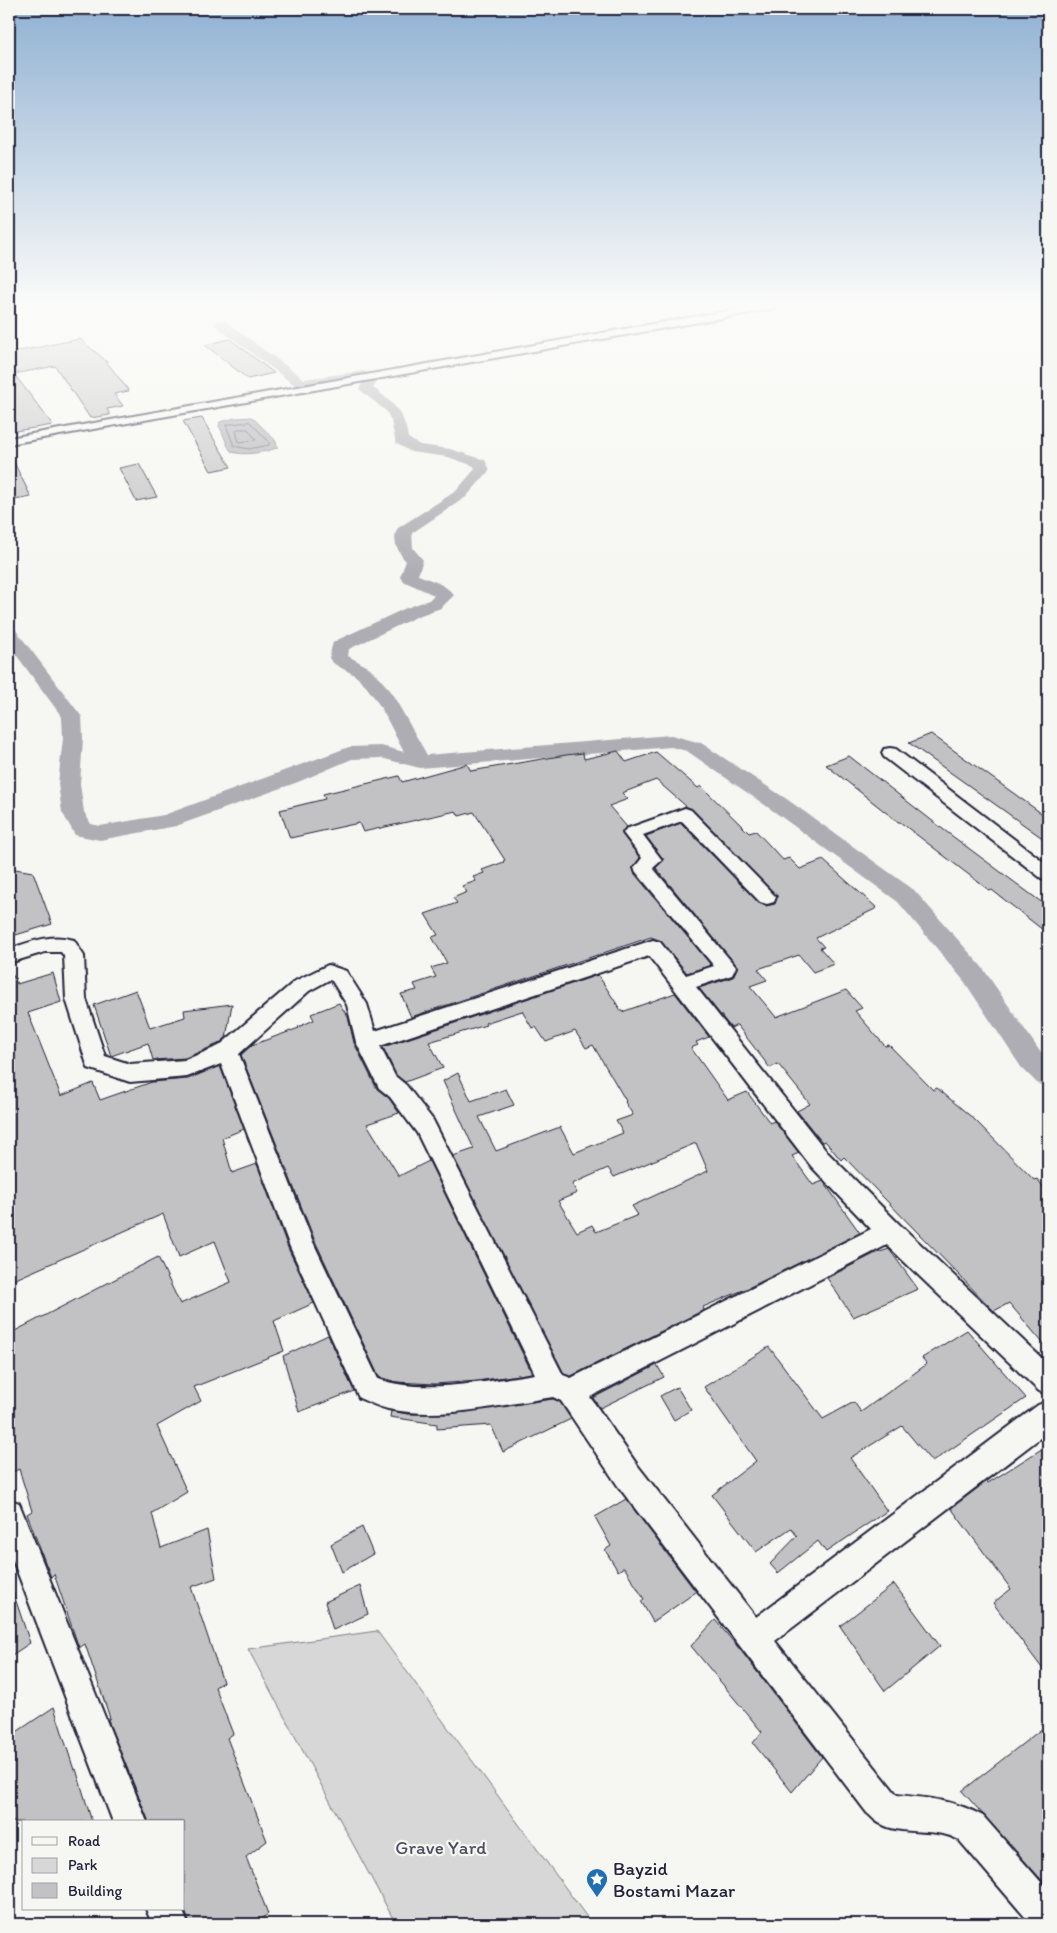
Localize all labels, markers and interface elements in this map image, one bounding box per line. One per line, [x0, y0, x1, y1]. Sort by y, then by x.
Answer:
legend [22, 1820, 185, 1910]
text: Road [68, 1832, 101, 1850]
park label: Grave Yard [395, 1836, 487, 1859]
text: Park [68, 1856, 98, 1874]
place label: Bayzid Bostami Mazar [613, 1857, 736, 1902]
place icon: Bayzid Bostami Mazar [585, 1867, 609, 1898]
text: Building [68, 1882, 122, 1900]

